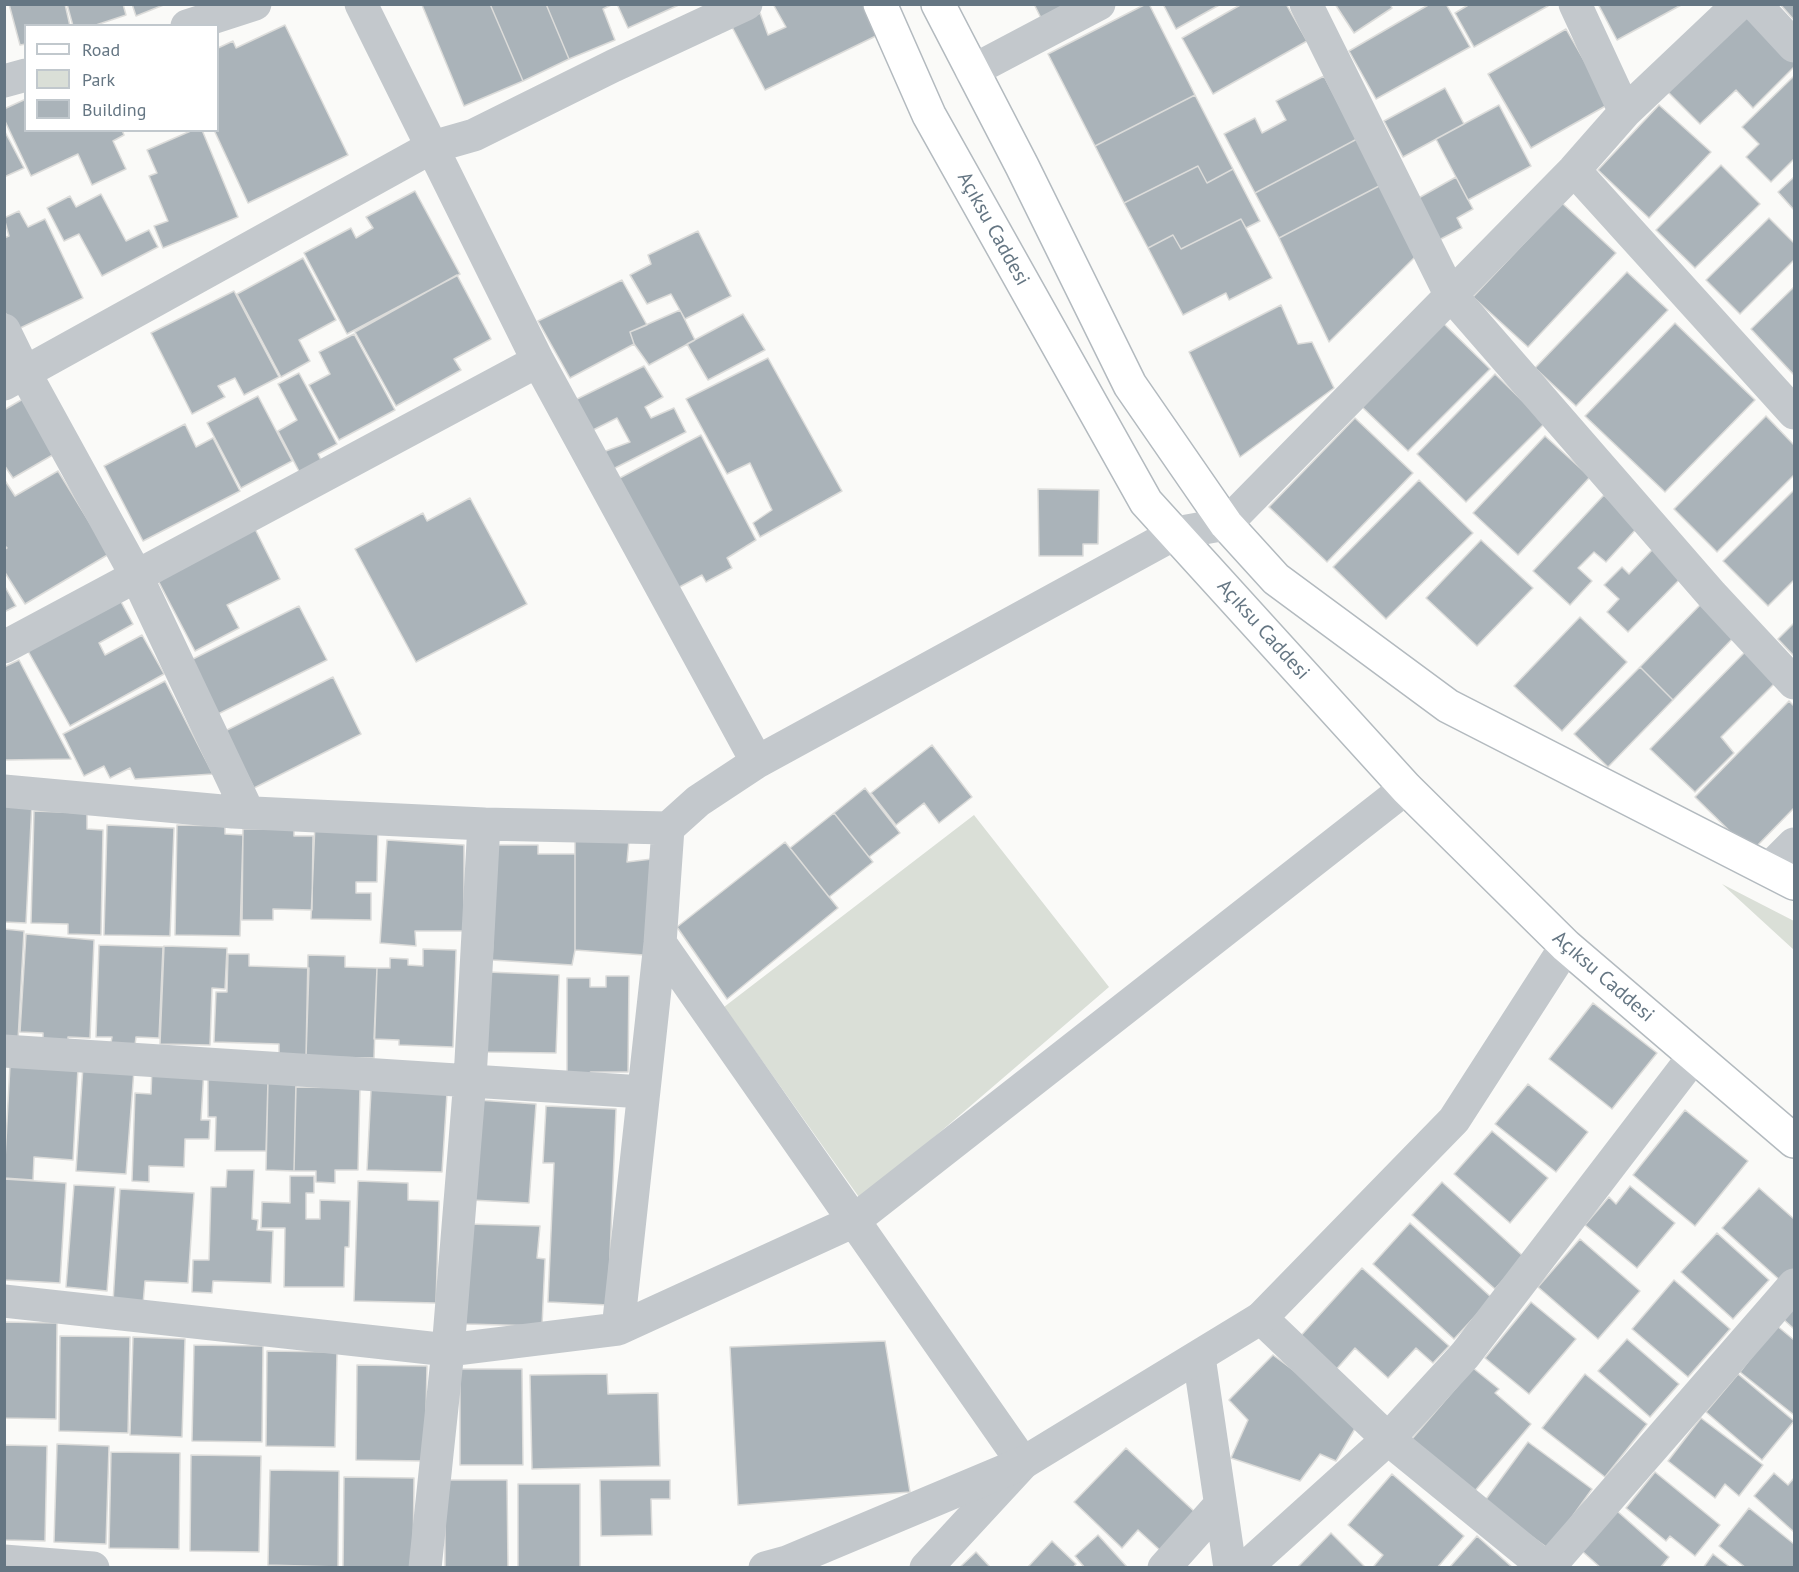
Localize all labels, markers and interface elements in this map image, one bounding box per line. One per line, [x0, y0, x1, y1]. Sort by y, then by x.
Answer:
legend [24, 24, 219, 132]
text: Road [82, 38, 120, 61]
text: Park [82, 68, 115, 91]
text: Building [82, 98, 146, 121]
street label: Açıksu Caddesi [952, 168, 1034, 290]
street label: Açıksu Caddesi [1212, 575, 1314, 685]
street label: Açıksu Caddesi [1547, 926, 1659, 1028]

